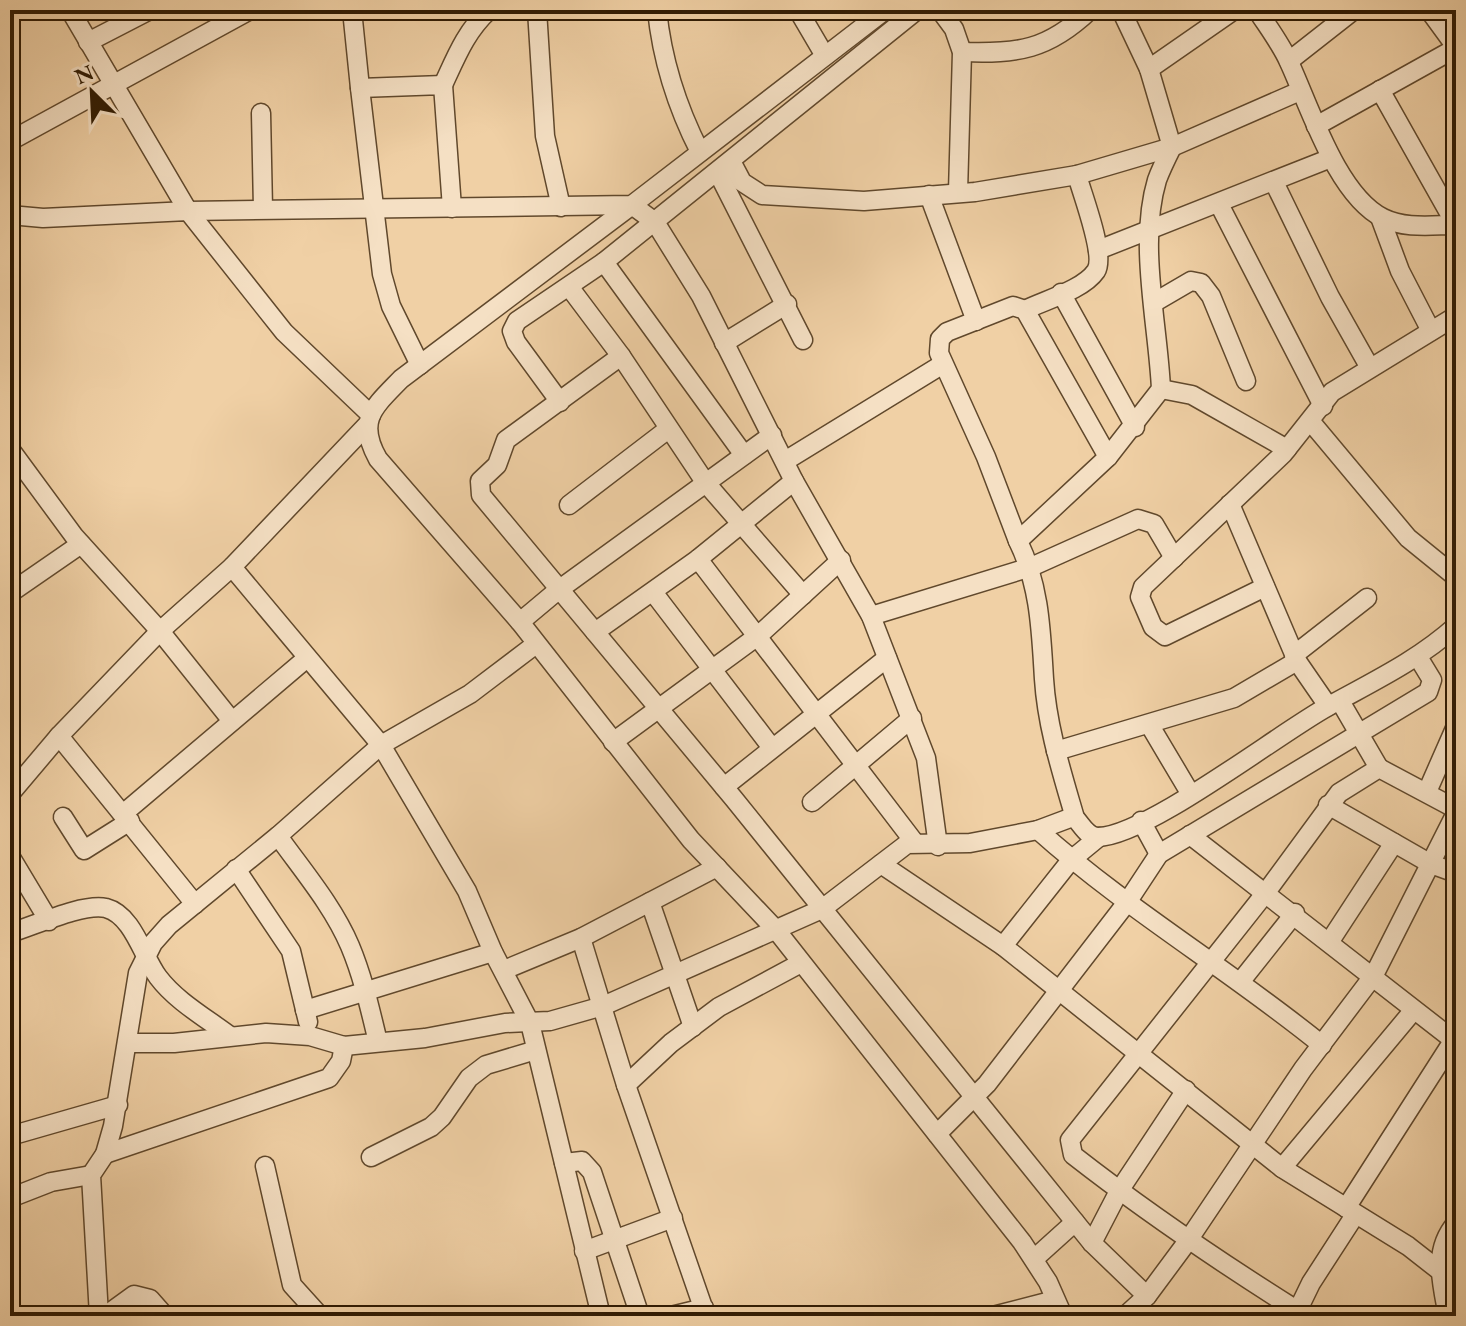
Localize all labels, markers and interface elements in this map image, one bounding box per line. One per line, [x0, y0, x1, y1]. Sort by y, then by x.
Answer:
north arrow [52, 52, 132, 132]
text: N [70, 57, 98, 91]

